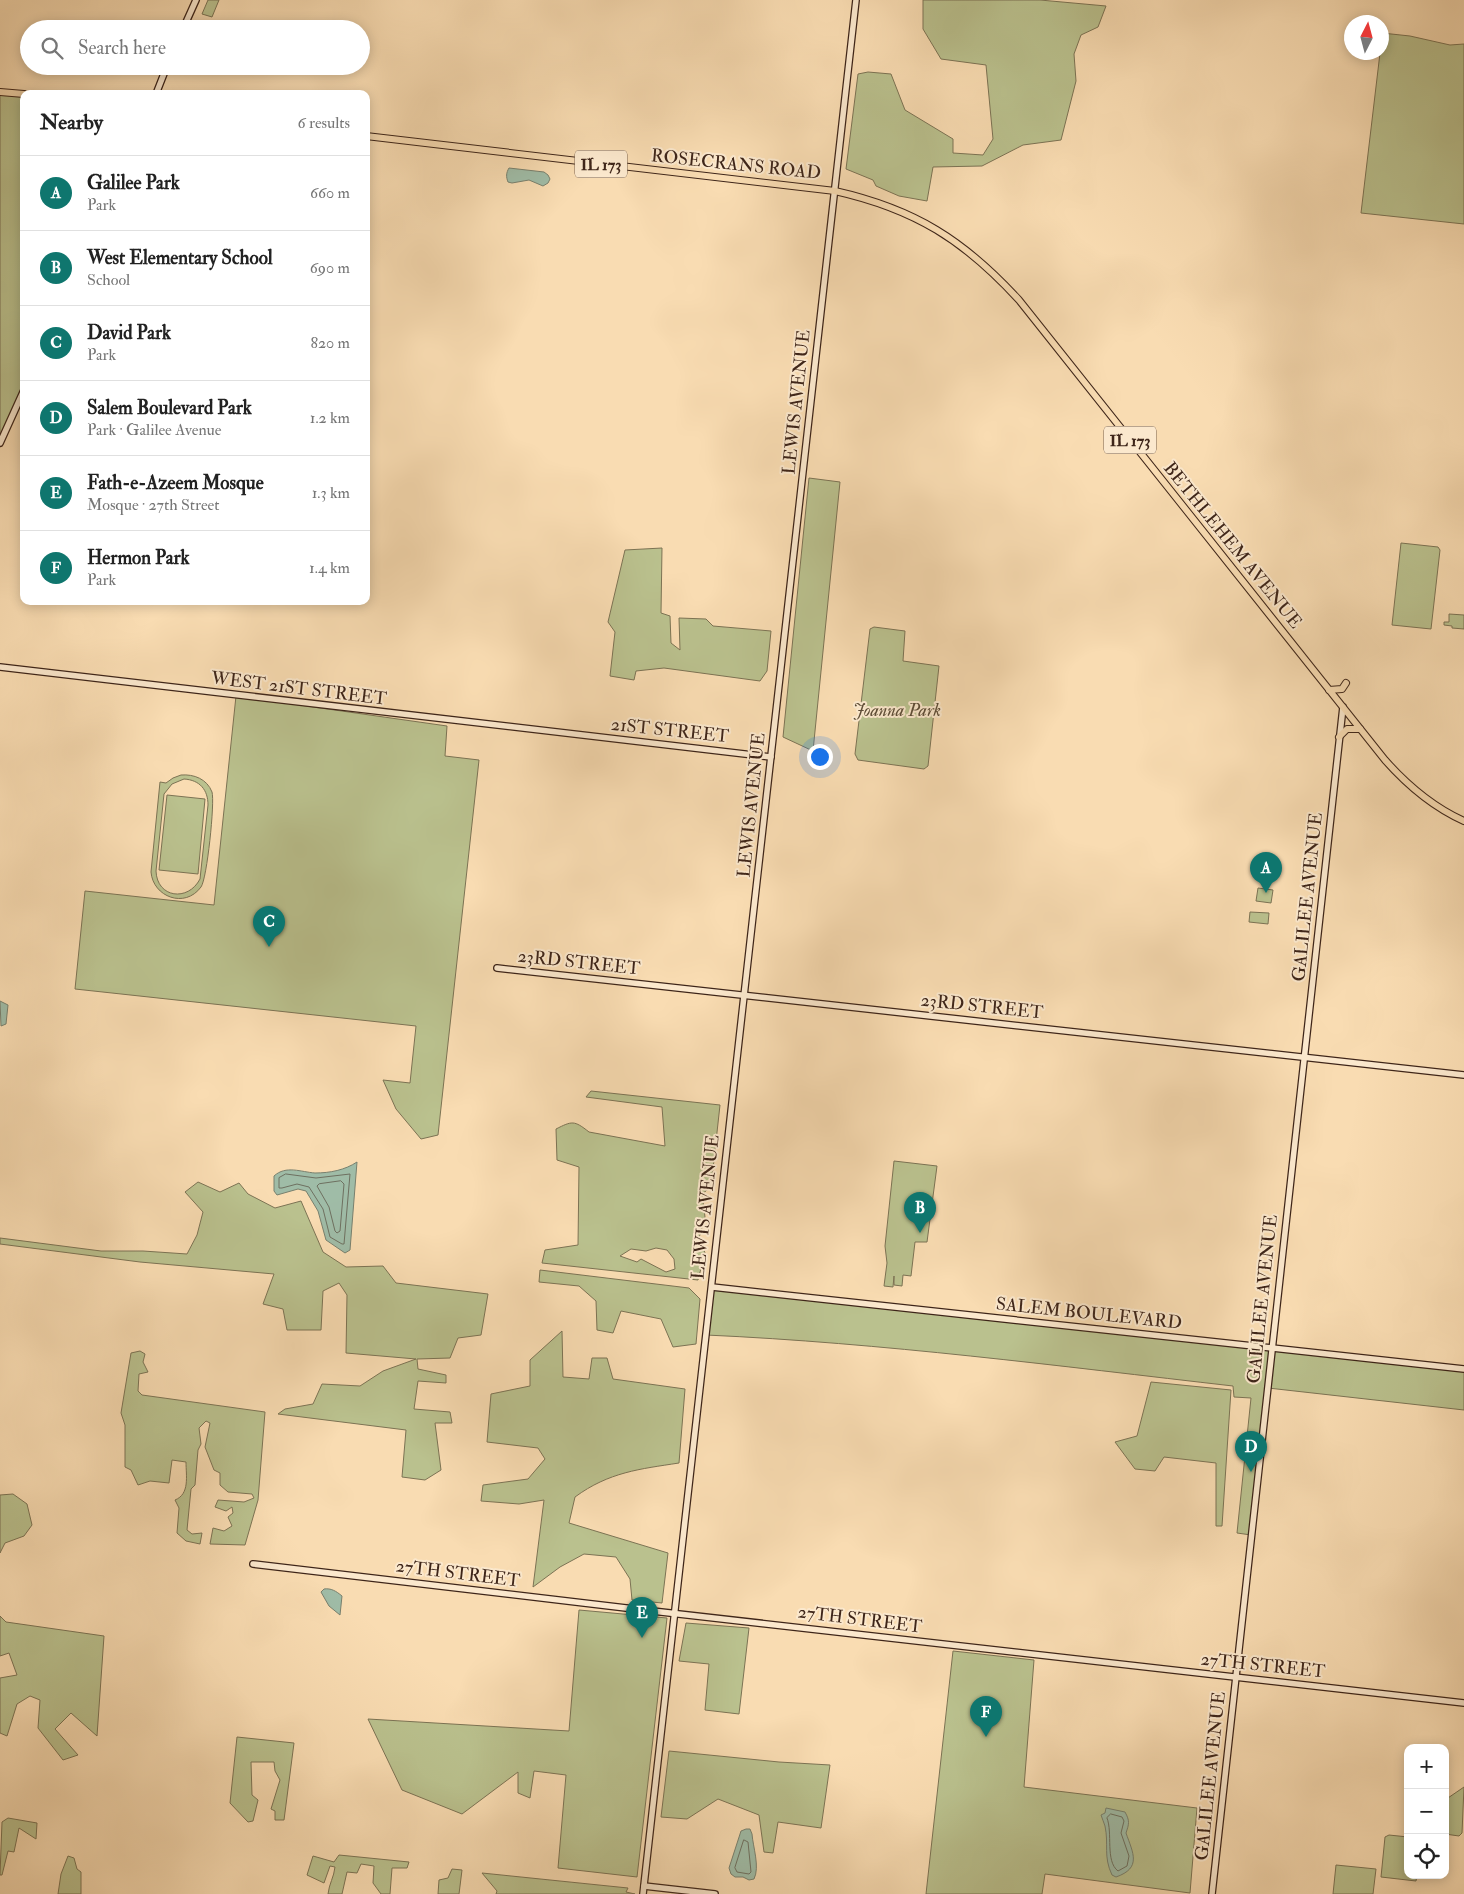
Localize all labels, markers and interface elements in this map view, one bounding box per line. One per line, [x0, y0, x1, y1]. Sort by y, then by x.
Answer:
north arrow [1344, 15, 1389, 60]
search box [20, 20, 370, 75]
icon: search [38, 34, 66, 62]
text: Search here [78, 36, 166, 60]
text: Nearby [40, 109, 103, 136]
text: 6 results [298, 113, 350, 133]
street label: ROSECRANS ROAD [650, 144, 822, 185]
road number: IL 173 [575, 150, 627, 178]
text: Galilee Park [87, 171, 180, 195]
text: A [51, 183, 61, 203]
text: 660 m [310, 183, 350, 203]
text: Park [87, 195, 116, 215]
text: West Elementary School [87, 246, 273, 270]
text: B [51, 258, 61, 278]
text: 690 m [310, 258, 350, 278]
text: School [87, 270, 130, 290]
text: David Park [87, 321, 171, 345]
street label: LEWIS AVENUE [777, 328, 816, 476]
text: C [50, 333, 62, 353]
text: 820 m [310, 333, 350, 353]
text: Park [87, 345, 116, 365]
text: Salem Boulevard Park [87, 396, 252, 420]
text: D [49, 408, 63, 428]
text: 1.2 km [310, 408, 350, 428]
text: Park · Galilee Avenue [87, 420, 221, 440]
road number: IL 173 [1104, 426, 1156, 454]
street label: BETHLEHEM AVENUE [1158, 457, 1307, 633]
text: Fath-e-Azeem Mosque [87, 471, 264, 495]
text: E [50, 483, 62, 503]
text: 1.3 km [312, 483, 350, 503]
text: Mosque · 27th Street [87, 495, 219, 515]
text: Hermon Park [87, 546, 190, 570]
text: F [51, 558, 61, 578]
text: 1.4 km [309, 558, 350, 578]
text: Park [87, 570, 116, 590]
street label: WEST 21ST STREET [209, 666, 389, 711]
park label: Joanna Park [853, 699, 941, 722]
street label: 21ST STREET [610, 713, 731, 748]
street label: LEWIS AVENUE [732, 731, 771, 879]
your location [807, 744, 833, 770]
street label: GALILEE AVENUE [1287, 811, 1328, 983]
pin: A [1250, 852, 1282, 893]
pin: C [253, 906, 285, 947]
street label: 23RD STREET [517, 945, 642, 980]
street label: 23RD STREET [920, 989, 1045, 1024]
street label: LEWIS AVENUE [686, 1133, 725, 1281]
pin: B [904, 1192, 936, 1233]
street label: GALILEE AVENUE [1242, 1213, 1283, 1385]
street label: SALEM BOULEVARD [995, 1292, 1183, 1335]
pin: D [1235, 1431, 1267, 1472]
street label: 27TH STREET [395, 1554, 522, 1593]
pin: E [626, 1597, 658, 1638]
street label: 27TH STREET [797, 1600, 924, 1639]
street label: 27TH STREET [1200, 1648, 1327, 1684]
street label: GALILEE AVENUE [1190, 1690, 1231, 1862]
pin: F [970, 1696, 1002, 1737]
map controls [1404, 1744, 1449, 1879]
button: + [1404, 1744, 1449, 1789]
button: − [1404, 1789, 1449, 1834]
button: locate [1404, 1834, 1449, 1879]

